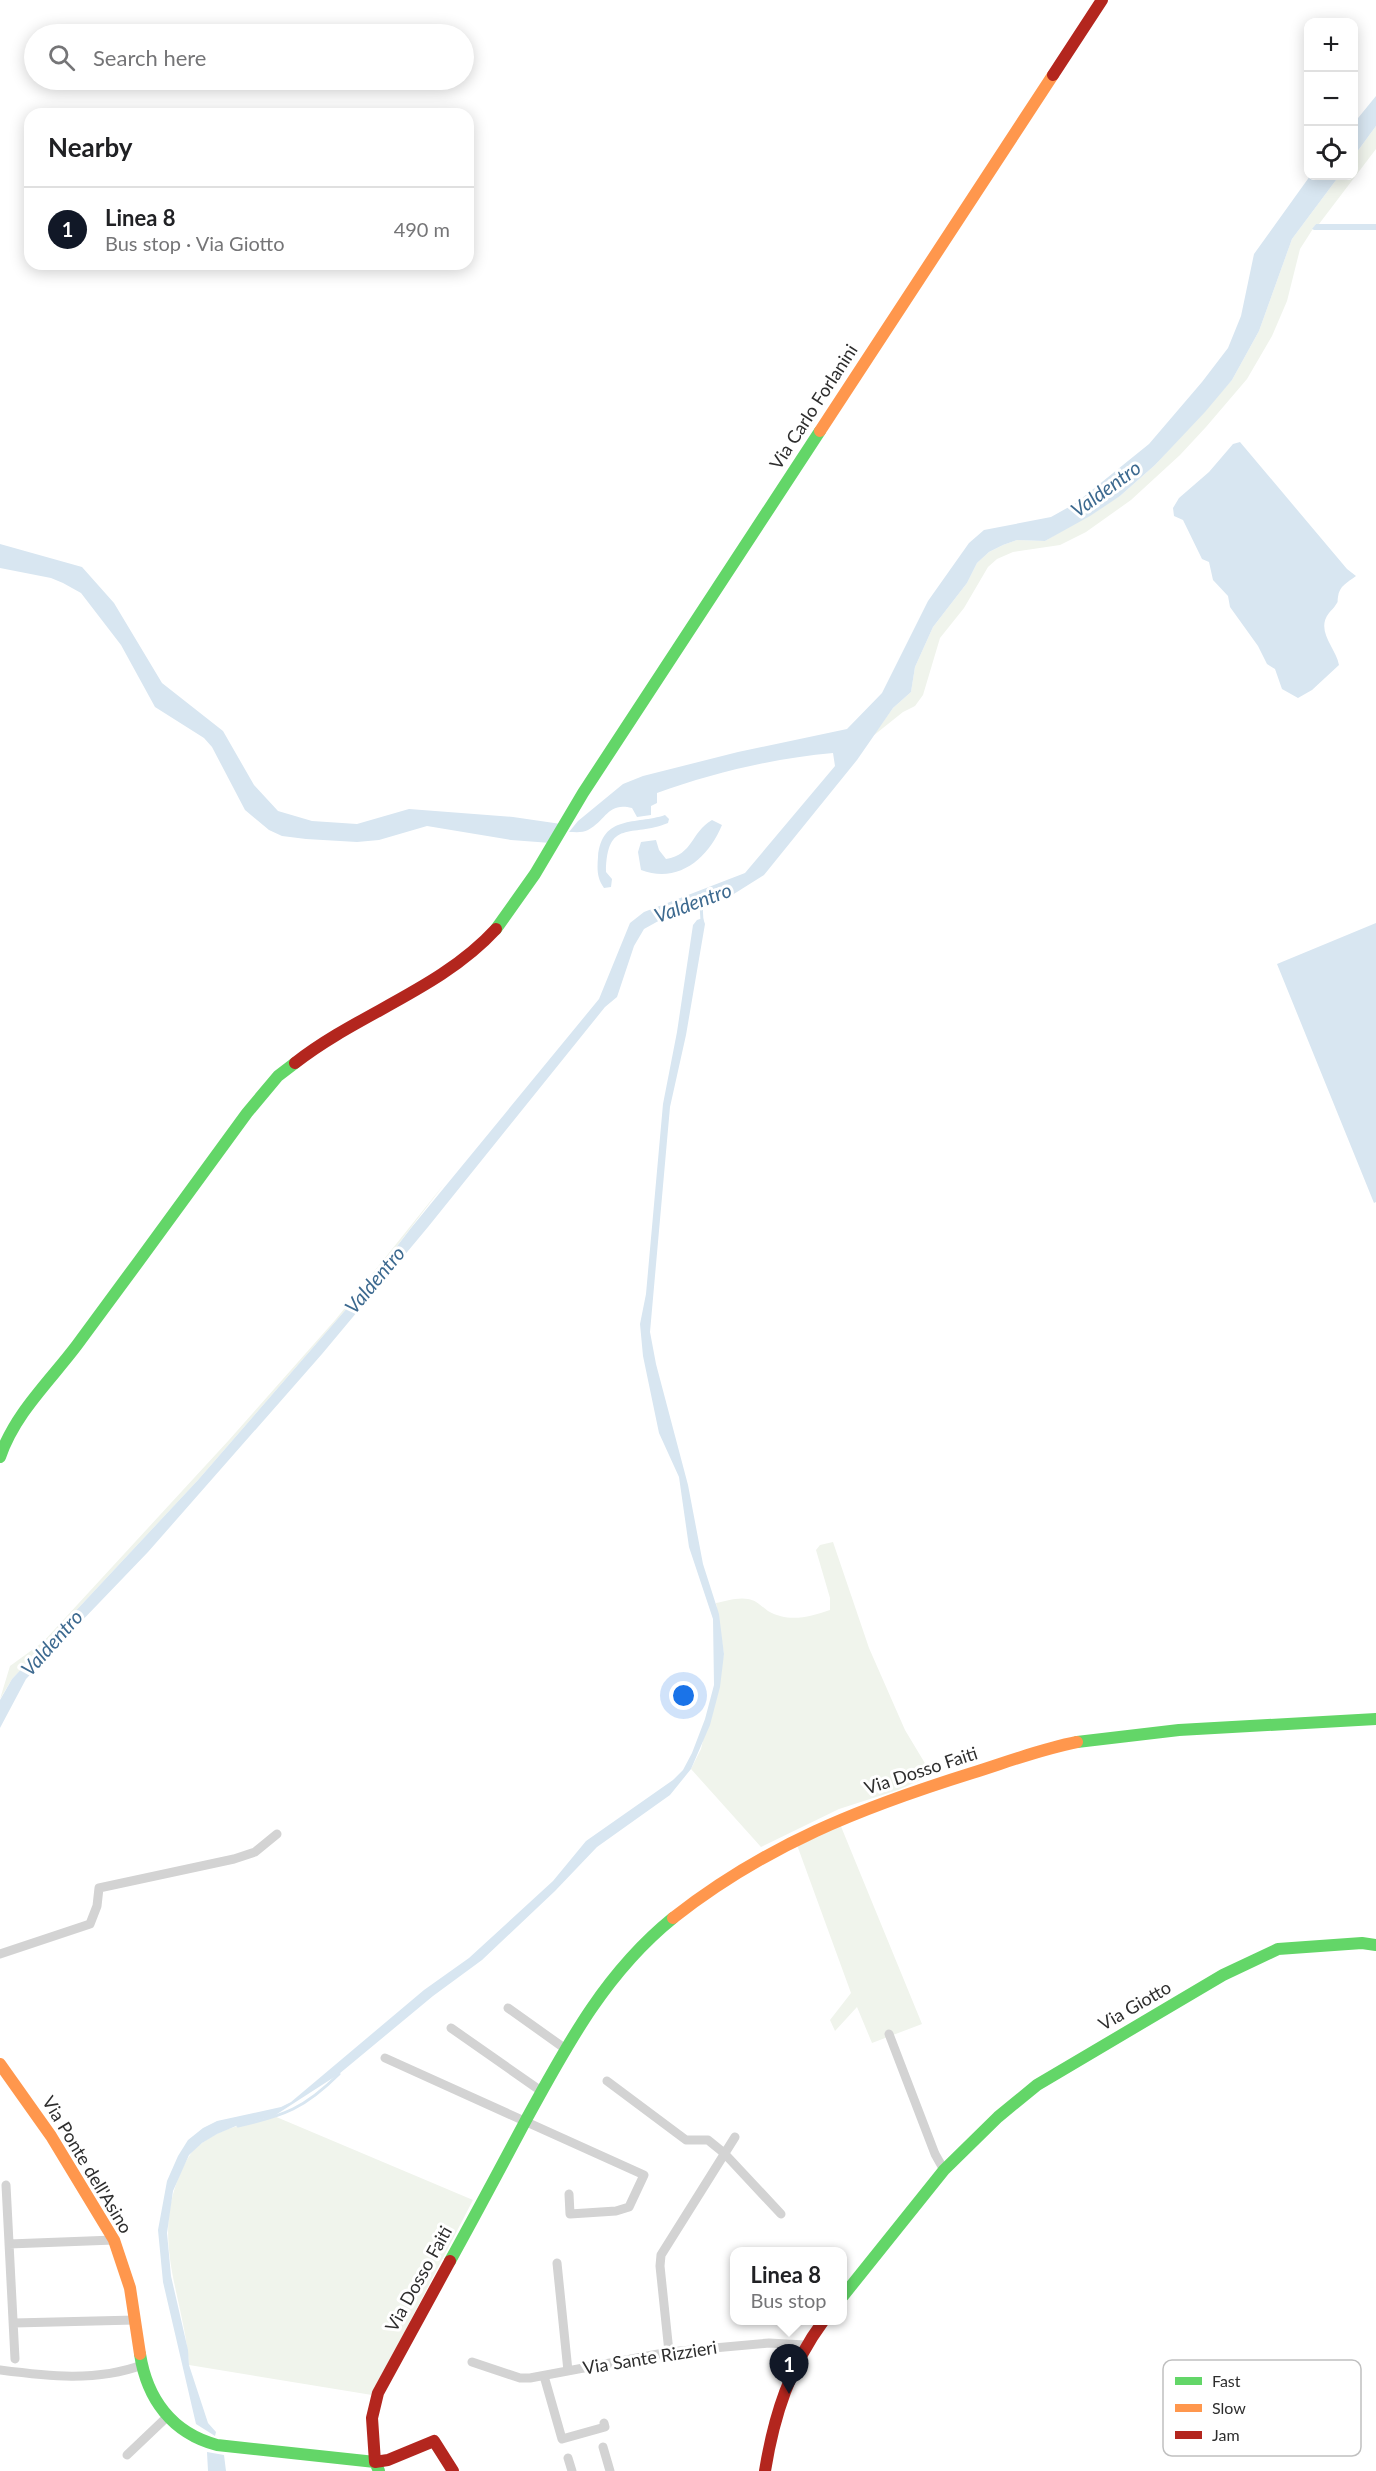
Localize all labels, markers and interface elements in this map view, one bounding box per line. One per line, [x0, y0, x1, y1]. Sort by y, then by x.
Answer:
map controls [1304, 18, 1358, 180]
button: + [1304, 18, 1358, 72]
search box [24, 24, 474, 90]
icon: search [45, 41, 78, 74]
text: Search here [93, 44, 206, 71]
button: − [1304, 72, 1358, 126]
button: locate [1304, 126, 1358, 180]
text: Nearby [48, 131, 133, 163]
text: Linea 8 [105, 204, 175, 231]
text: 1 [62, 217, 73, 241]
text: 490 m [394, 217, 450, 241]
text: Bus stop · Via Giotto [105, 231, 285, 255]
street label: Via Carlo Forlanini [765, 340, 862, 473]
water label: Valdentro [1066, 455, 1145, 522]
water label: Valdentro [651, 877, 735, 927]
water label: Valdentro [339, 1241, 409, 1318]
water label: Valdentro [15, 1604, 87, 1680]
your location [669, 1681, 698, 1710]
street label: Via Dosso Faiti [861, 1741, 980, 1799]
street label: Via Giotto [1094, 1976, 1175, 2035]
street label: Via Ponte dell'Asino [38, 2092, 138, 2237]
street label: Via Dosso Faiti [380, 2222, 456, 2335]
popup [730, 2247, 847, 2325]
text: Linea 8 [751, 2261, 821, 2288]
text: Bus stop [751, 2288, 826, 2312]
street label: Via Sante Rizzieri [581, 2336, 718, 2378]
pin: 1 [770, 2344, 808, 2394]
legend [1163, 2360, 1361, 2456]
text: Fast [1212, 2371, 1241, 2390]
text: Slow [1212, 2398, 1246, 2417]
text: Jam [1212, 2425, 1240, 2444]

